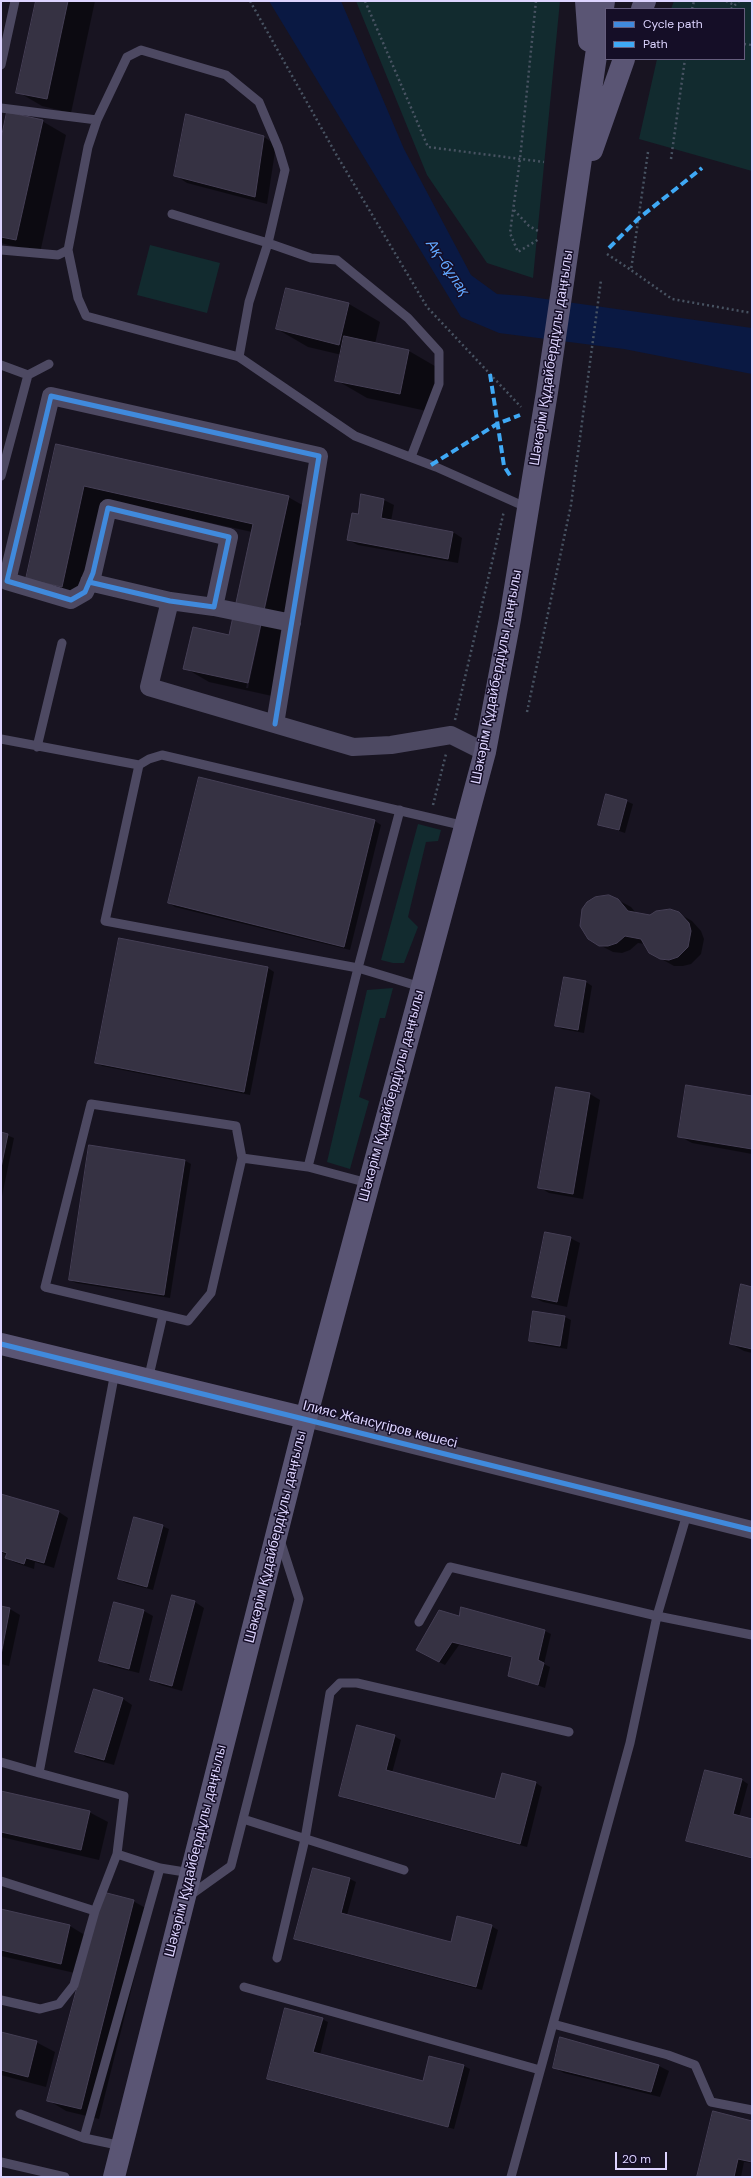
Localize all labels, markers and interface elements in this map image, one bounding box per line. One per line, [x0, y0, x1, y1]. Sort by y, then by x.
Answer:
legend [605, 8, 745, 60]
text: Cycle path [643, 16, 703, 32]
text: Path [643, 36, 668, 52]
water label: Ақ-бұлақ [421, 236, 473, 300]
street label: Шәкәрім Құдайбердіұлы даңғылы [527, 249, 577, 467]
street label: Шәкәрім Құдайбердіұлы даңғылы [468, 568, 526, 786]
street label: Шәкәрім Құдайбердіұлы даңғылы [356, 988, 428, 1204]
street label: Ілияс Жансүгіров көшесі [301, 1398, 459, 1452]
street label: Шәкәрім Құдайбердіұлы даңғылы [241, 1429, 311, 1645]
street label: Шәкәрім Құдайбердіұлы даңғылы [161, 1743, 231, 1959]
scale bar [617, 2144, 669, 2170]
text: 20 m [622, 2151, 651, 2167]

